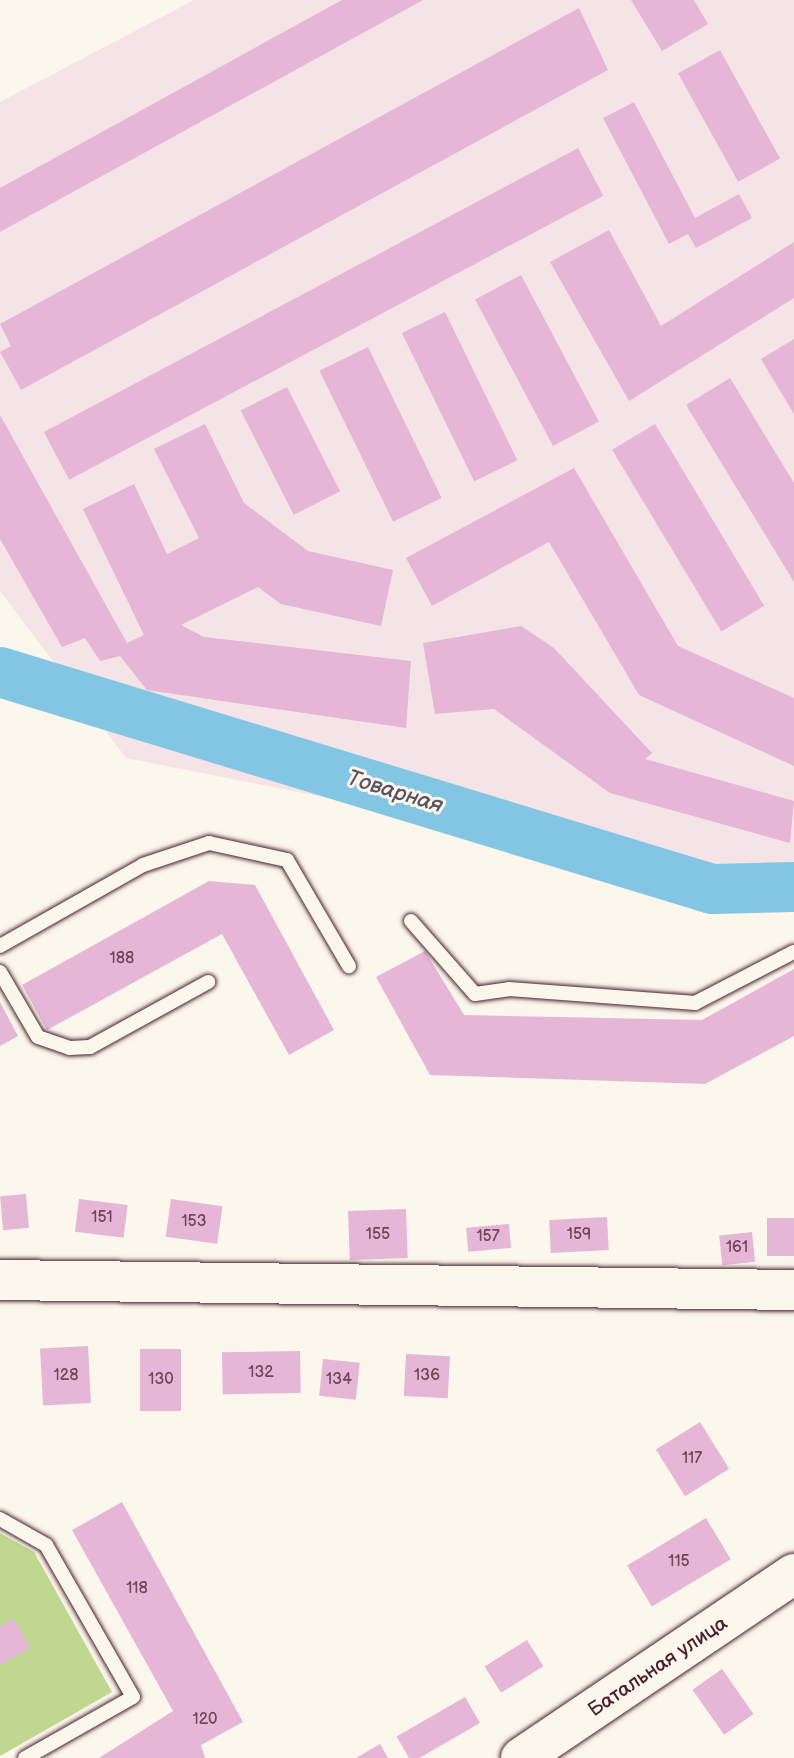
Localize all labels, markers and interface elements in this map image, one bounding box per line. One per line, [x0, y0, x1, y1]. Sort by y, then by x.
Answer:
water label: Товарная [344, 765, 446, 819]
house number: 188 [110, 949, 134, 969]
house number: 151 [91, 1208, 113, 1228]
house number: 153 [181, 1212, 207, 1232]
house number: 155 [366, 1225, 390, 1245]
house number: 159 [567, 1225, 591, 1245]
house number: 157 [476, 1227, 500, 1247]
house number: 161 [726, 1238, 748, 1258]
house number: 132 [248, 1363, 274, 1383]
house number: 128 [54, 1366, 78, 1386]
house number: 136 [414, 1366, 440, 1386]
house number: 130 [148, 1370, 174, 1390]
house number: 134 [326, 1370, 352, 1390]
house number: 117 [682, 1449, 702, 1469]
house number: 115 [668, 1552, 690, 1572]
house number: 118 [126, 1579, 148, 1599]
street label: Батальная улица [584, 1612, 732, 1722]
house number: 120 [192, 1710, 218, 1730]

